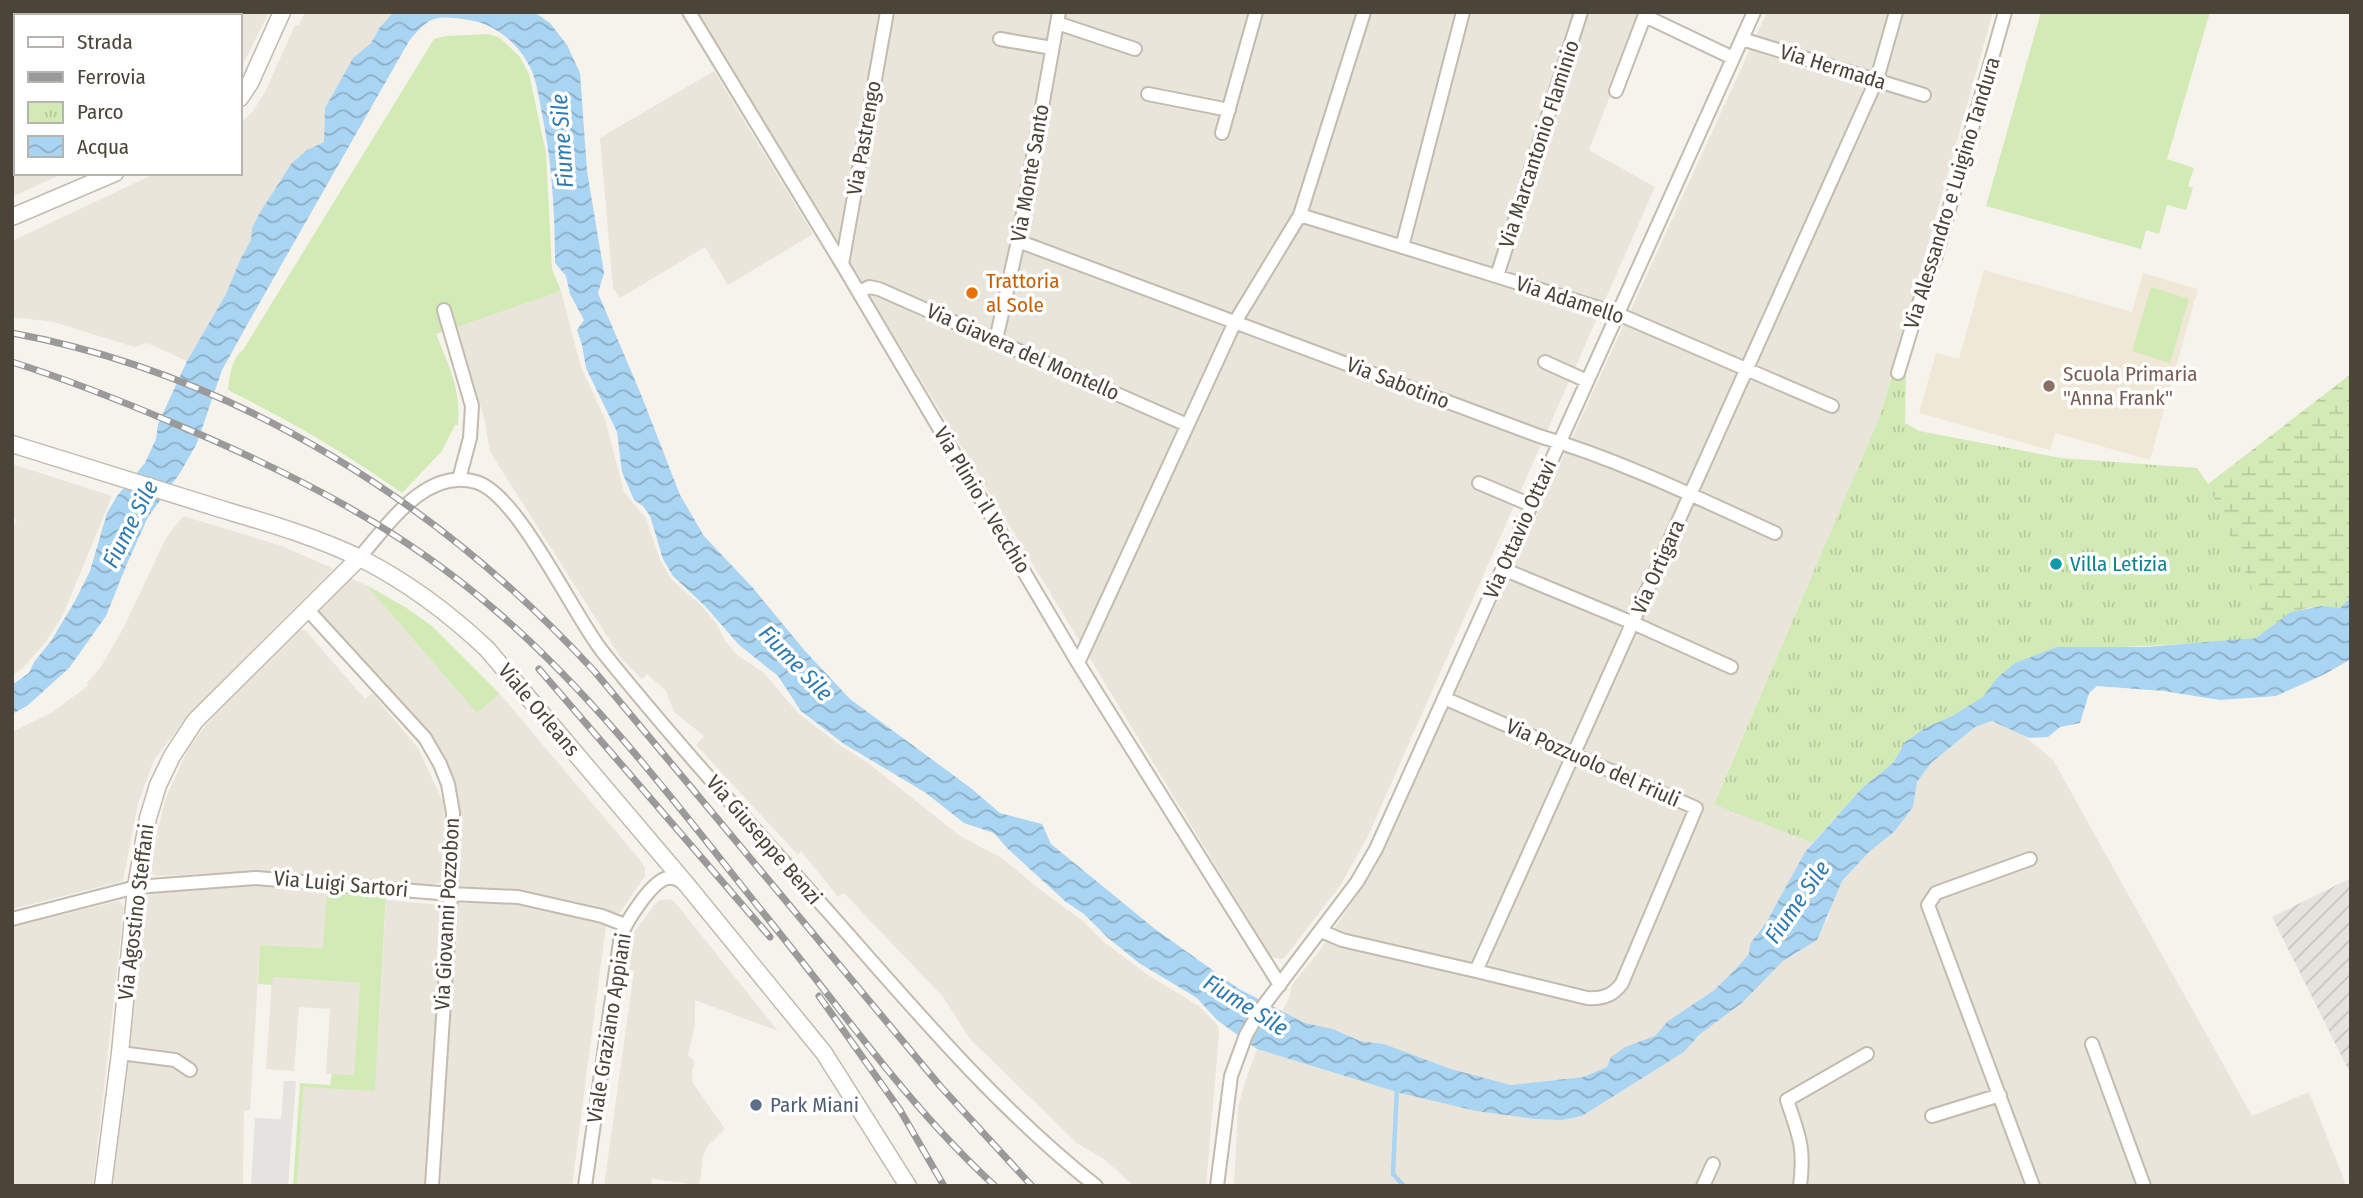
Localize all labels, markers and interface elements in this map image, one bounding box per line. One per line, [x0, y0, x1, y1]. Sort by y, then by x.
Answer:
legend [14, 14, 242, 175]
text: Strada [77, 29, 133, 55]
street label: Via Marcantonio Flaminio [1493, 37, 1585, 251]
street label: Via Hermada [1777, 39, 1889, 95]
street label: Via Alessandro e Luigino Tandura [1898, 54, 2006, 332]
text: Ferrovia [77, 64, 146, 90]
street label: Via Pastrengo [841, 79, 887, 197]
water label: Fiume Sile [545, 93, 579, 189]
text: Parco [77, 99, 124, 125]
street label: Via Monte Santo [1005, 102, 1055, 244]
text: Acqua [77, 134, 129, 160]
place label: Trattoria al Sole [986, 268, 1059, 318]
street label: Via Adamello [1513, 270, 1627, 330]
marker: Trattoria al Sole [964, 285, 980, 301]
street label: Via Giavera del Montello [923, 298, 1123, 406]
street label: Via Sabotino [1343, 351, 1453, 415]
place label: Scuola Primaria "Anna Frank" [2063, 361, 2197, 411]
marker: Scuola Primaria "Anna Frank" [2041, 378, 2057, 394]
street label: Via Plinio il Vecchio [928, 422, 1036, 578]
street label: Via Ottavio Ottavi [1478, 455, 1562, 603]
water label: Fiume Sile [96, 475, 164, 572]
street label: Via Ortigara [1626, 516, 1690, 618]
place label: Villa Letizia [2070, 551, 2167, 577]
marker: Villa Letizia [2048, 556, 2064, 572]
water label: Fiume Sile [753, 619, 839, 707]
street label: Viale Orleans [493, 658, 585, 762]
street label: Via Pozzuolo del Friuli [1502, 713, 1684, 813]
street label: Via Giuseppe Benzi [701, 770, 827, 910]
street label: Via Giovanni Pozzobon [429, 817, 465, 1011]
street label: Via Agostino Steffani [112, 822, 160, 1002]
water label: Fiume Sile [1758, 855, 1836, 949]
street label: Via Luigi Sartori [273, 865, 409, 903]
street label: Viale Graziano Appiani [581, 931, 637, 1125]
water label: Fiume Sile [1198, 968, 1294, 1042]
place label: Park Miani [770, 1092, 859, 1118]
marker: Park Miani [748, 1097, 764, 1113]

